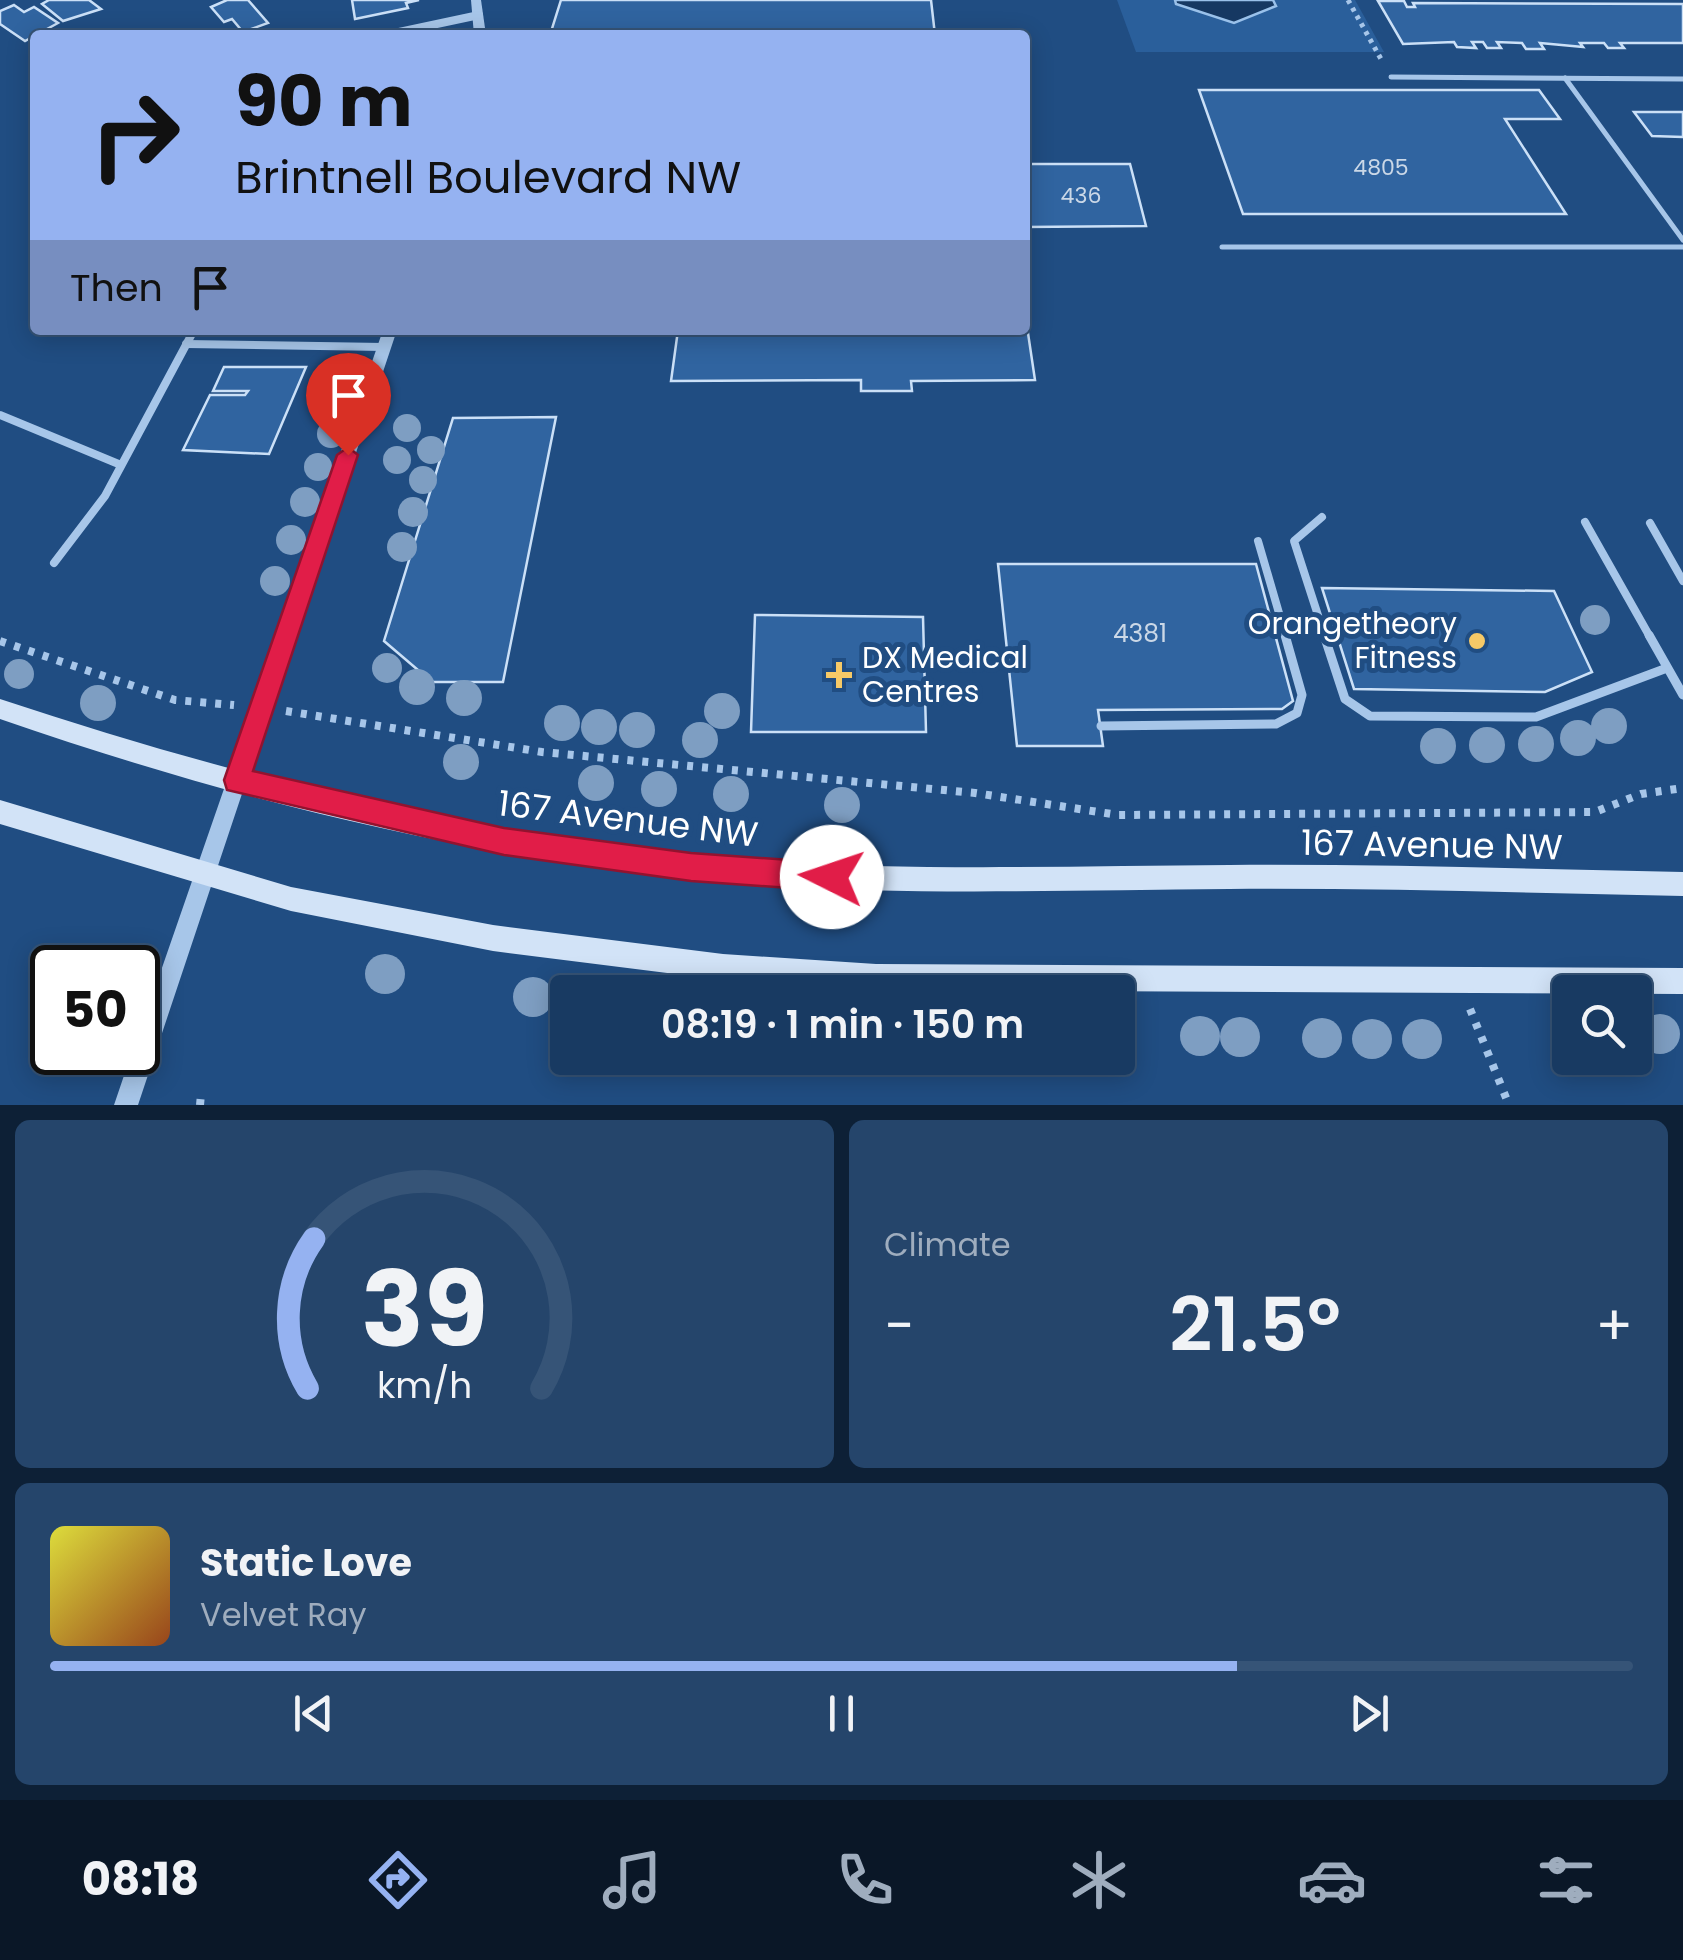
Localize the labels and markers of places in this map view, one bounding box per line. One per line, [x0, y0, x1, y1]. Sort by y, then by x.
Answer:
pin [306, 353, 391, 456]
place label: Orangetheory Fitness [1248, 602, 1457, 679]
marker: Orangetheory Fitness [1466, 630, 1488, 652]
place label: DX Medical Centres [862, 636, 1028, 713]
marker: DX Medical Centres [826, 662, 852, 688]

